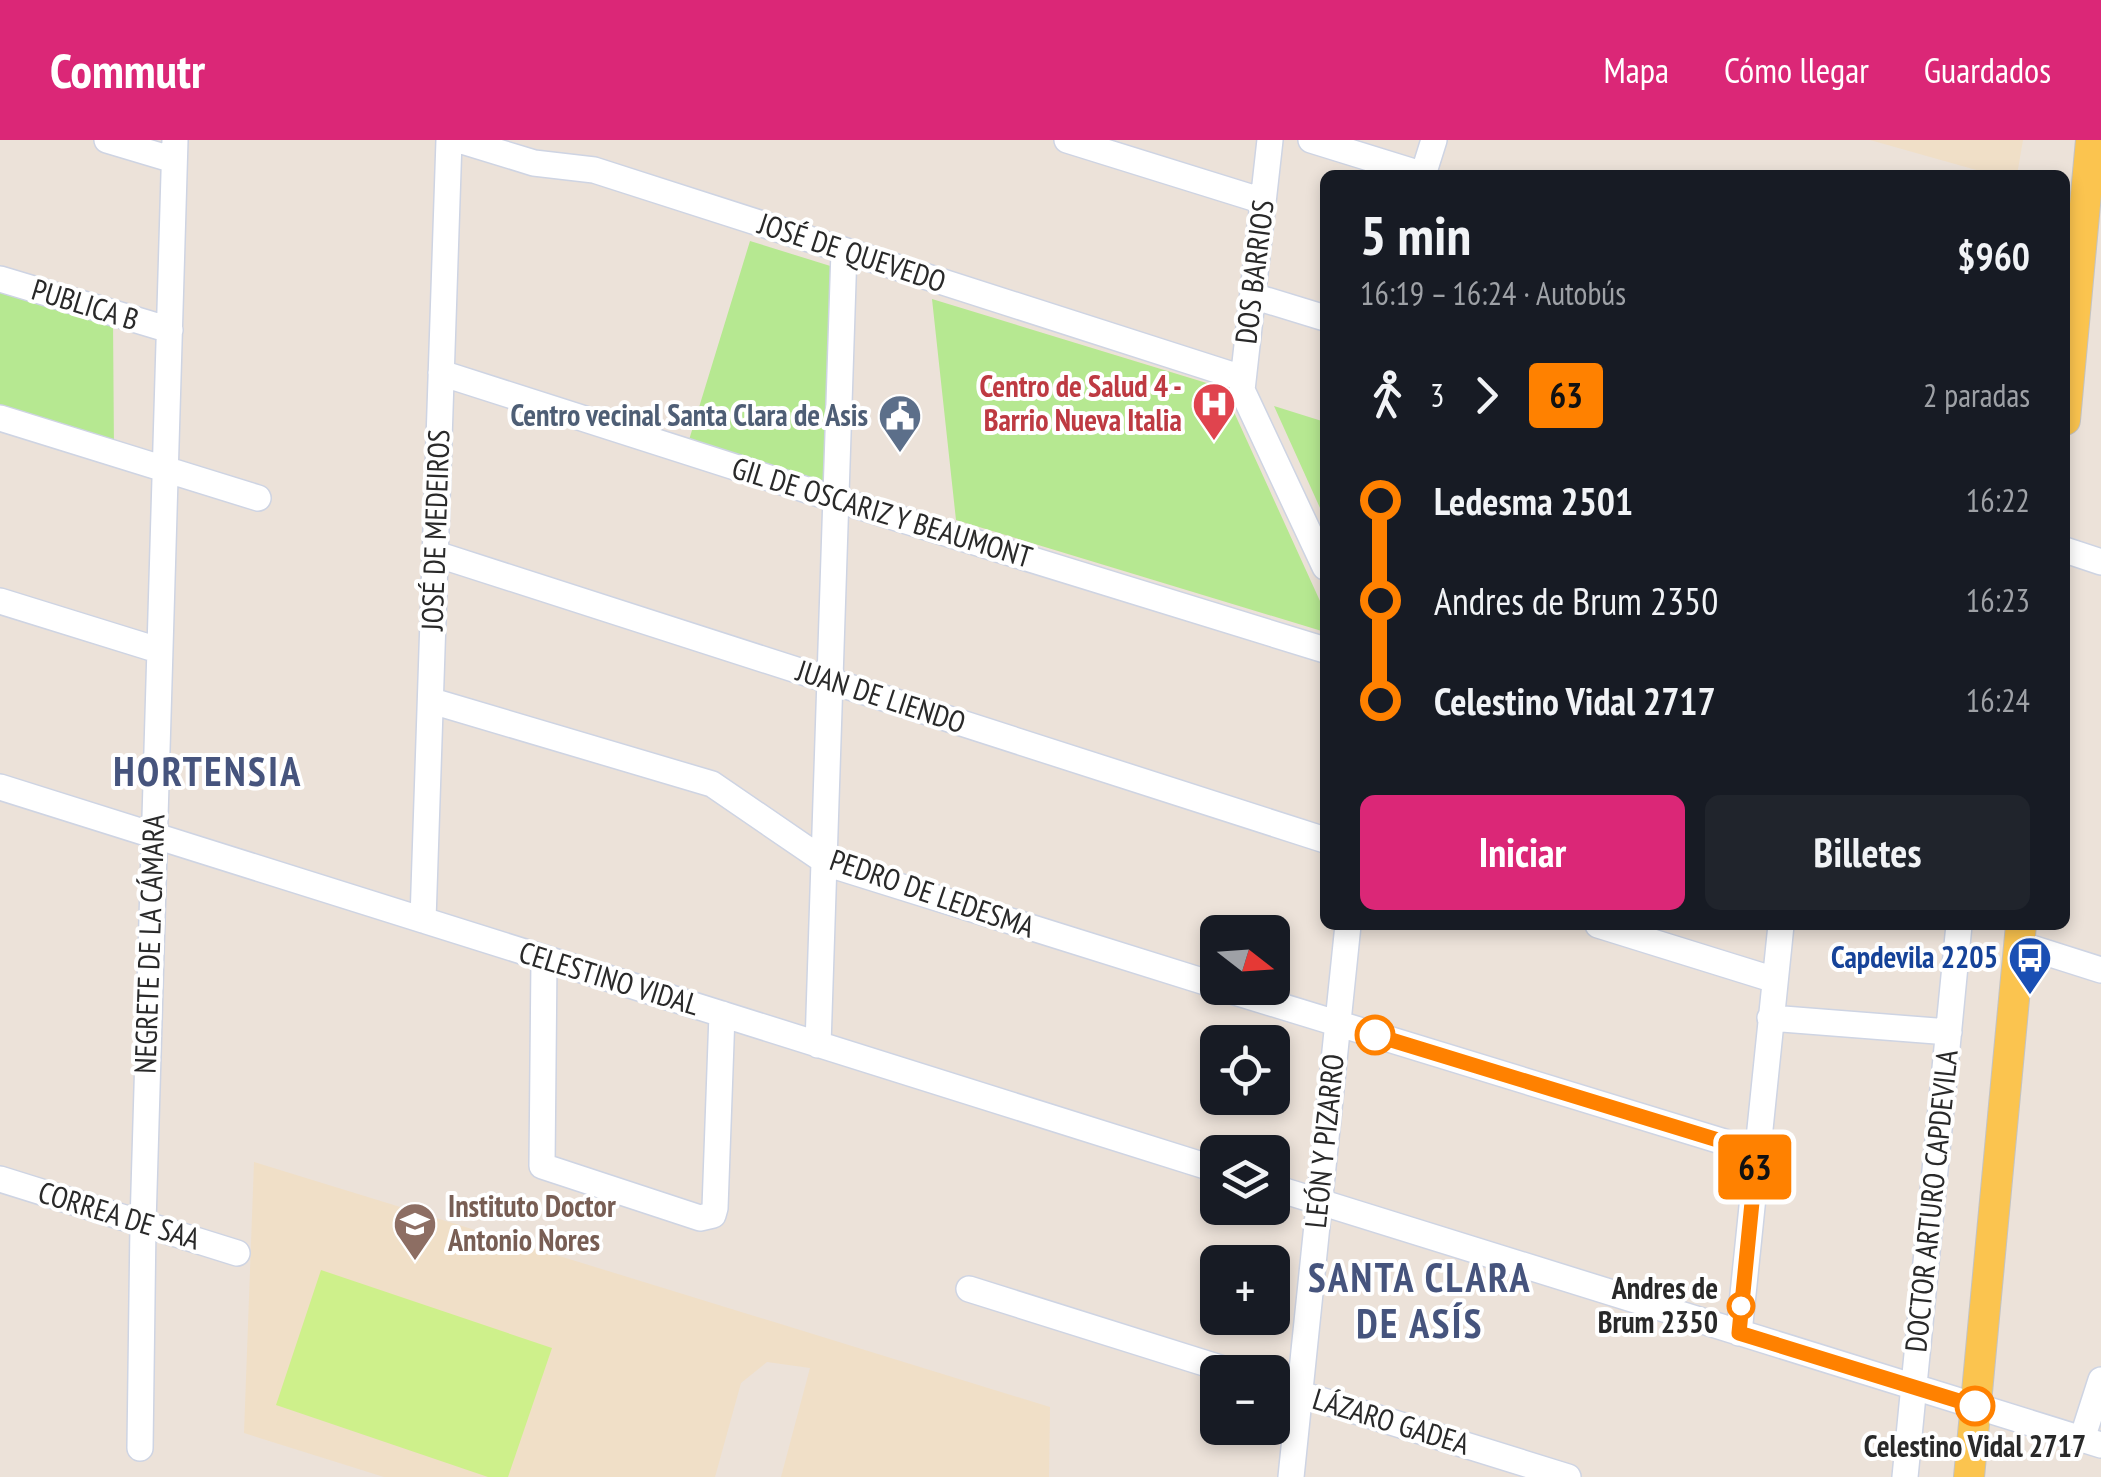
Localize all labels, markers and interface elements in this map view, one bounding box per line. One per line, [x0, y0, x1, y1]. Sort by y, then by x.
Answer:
text: Commutr [50, 39, 205, 101]
text: Mapa [1604, 47, 1669, 93]
text: Cómo llegar [1724, 47, 1869, 93]
text: Guardados [1924, 47, 2051, 93]
street label: DOS BARRIOS [1225, 198, 1282, 346]
text: 5 min [1360, 199, 1471, 270]
street label: JOSÉ DE QUEVEDO [753, 203, 951, 300]
text: $960 [1957, 231, 2030, 280]
street label: PUBLICA B [27, 269, 143, 338]
text: 16:19 – 16:24 · Autobús [1360, 272, 1626, 314]
place label: Centro de Salud 4 - Barrio Nueva Italia [980, 366, 1182, 439]
icon: walk [1360, 368, 1415, 423]
icon: forward [1459, 368, 1514, 423]
text: 63 [1549, 372, 1583, 418]
text: 3 [1430, 374, 1444, 416]
text: 2 paradas [1923, 374, 2030, 416]
hospital icon: Centro de Salud 4 - Barrio Nueva Italia [1191, 381, 1237, 442]
public building icon: Centro vecinal Santa Clara de Asis [877, 393, 923, 454]
place label: Centro vecinal Santa Clara de Asis [510, 395, 868, 434]
street label: JOSÉ DE MEDEIROS [411, 429, 458, 632]
street label: GIL DE OSCARIZ Y BEAUMONT [728, 447, 1037, 576]
text: Ledesma 2501 [1434, 476, 1633, 525]
text: 16:22 [1966, 479, 2030, 521]
text: Andres de Brum 2350 [1434, 576, 1718, 625]
text: 16:23 [1966, 579, 2030, 621]
street label: JUAN DE LIENDO [791, 650, 971, 741]
text: Celestino Vidal 2717 [1434, 676, 1716, 725]
text: 16:24 [1966, 679, 2030, 721]
district label: HORTENSIA [113, 745, 303, 797]
button: Iniciar [1360, 795, 1685, 910]
button: Billetes [1705, 795, 2030, 910]
street label: NEGRETE DE LA CÁMARA [124, 813, 173, 1074]
street label: PEDRO DE LEDESMA [825, 839, 1041, 946]
north arrow [1200, 915, 1290, 1005]
map controls [1200, 915, 1290, 1445]
street label: CELESTINO VIDAL [515, 932, 705, 1024]
bus stop icon: Capdevila 2205 [2007, 935, 2053, 996]
place label: Capdevila 2205 [1831, 937, 1998, 976]
unlabelled marker [1356, 1016, 1394, 1054]
button: locate [1200, 1025, 1290, 1115]
street label: DOCTOR ARTURO CAPDEVILA [1895, 1047, 1966, 1354]
street label: LEÓN Y PIZARRO [1295, 1052, 1352, 1230]
line badge: 63 [1710, 1134, 1800, 1200]
button: layers [1200, 1135, 1290, 1225]
text: 63 [1738, 1144, 1772, 1190]
street label: CORREA DE SAA [34, 1172, 206, 1258]
place label: Instituto Doctor Antonio Nores [447, 1186, 616, 1259]
school or university icon: Instituto Doctor Antonio Nores [392, 1201, 438, 1262]
button: + [1200, 1245, 1290, 1335]
district label: SANTA CLARA DE ASÍS [1308, 1251, 1532, 1349]
place label: Andres de Brum 2350 [1598, 1268, 1718, 1341]
marker: Andres de Brum 2350 [1728, 1293, 1754, 1319]
button: − [1200, 1355, 1290, 1445]
street label: LÁZARO GADEA [1309, 1378, 1475, 1463]
marker: Celestino Vidal 2717 [1956, 1387, 1994, 1425]
place label: Celestino Vidal 2717 [1864, 1426, 2086, 1465]

